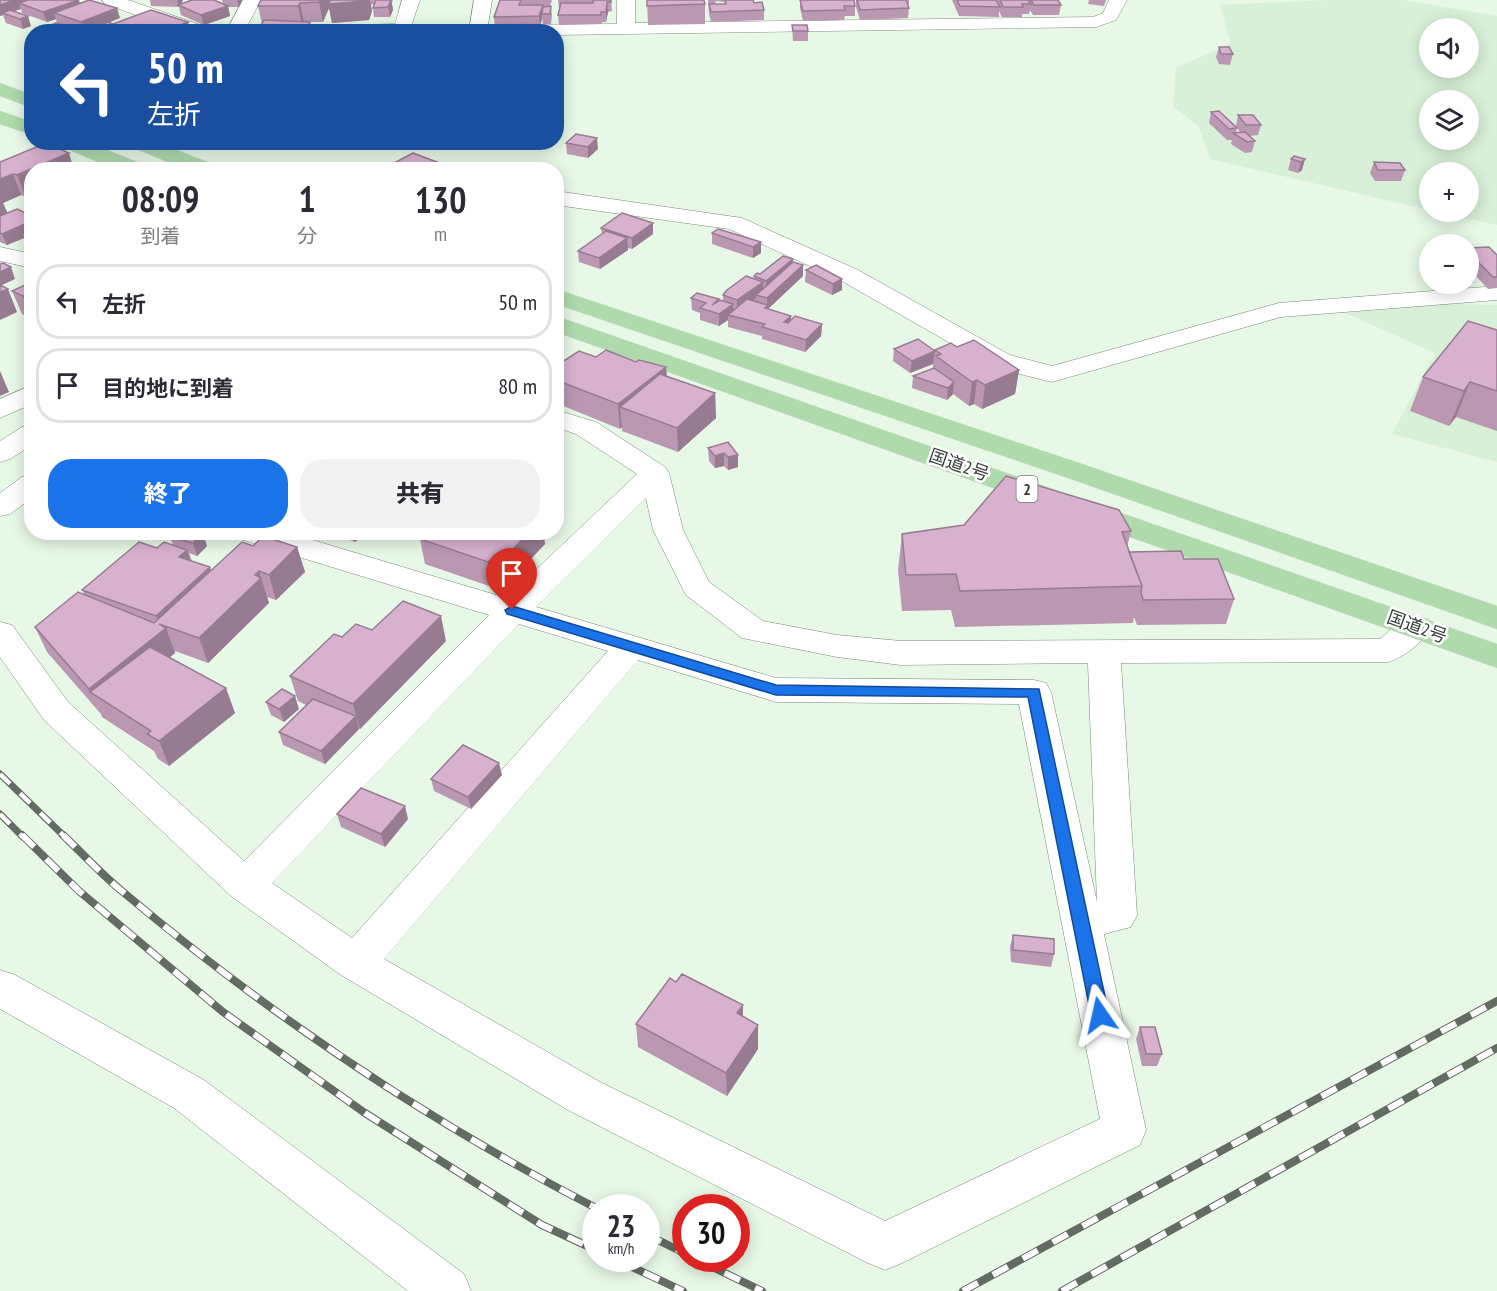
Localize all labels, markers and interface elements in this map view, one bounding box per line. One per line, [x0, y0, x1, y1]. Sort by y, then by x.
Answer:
map controls [1419, 18, 1479, 294]
button: sound [1419, 18, 1479, 78]
text: 50 m [147, 40, 224, 95]
icon: left [48, 48, 126, 126]
button: layers [1419, 90, 1479, 150]
text: 左折 [147, 97, 201, 131]
button: + [1419, 162, 1479, 222]
text: 08:09 [122, 175, 200, 222]
text: 1 [299, 175, 316, 222]
text: 130 [415, 176, 466, 223]
text: m [434, 221, 447, 247]
text: 到着 [141, 223, 181, 249]
text: 分 [297, 223, 317, 249]
button: − [1419, 234, 1479, 294]
icon: left [51, 285, 84, 318]
text: 50 m [498, 288, 537, 316]
text: 左折 [102, 290, 146, 318]
icon: arrive [51, 369, 84, 402]
text: 80 m [498, 372, 537, 400]
text: 目的地に到着 [102, 374, 234, 402]
street label: 国道2号 [926, 444, 992, 486]
button: 終了 [48, 459, 288, 528]
button: 共有 [300, 459, 540, 528]
road number: 2 [1016, 476, 1038, 502]
pin [486, 548, 537, 610]
icon: arrive [495, 557, 528, 590]
street label: 国道2号 [1384, 605, 1450, 648]
position arrow [1068, 983, 1132, 1047]
speed limit sign: 30 [672, 1194, 750, 1272]
text: 23 [607, 1206, 635, 1245]
text: km/h [608, 1239, 634, 1258]

